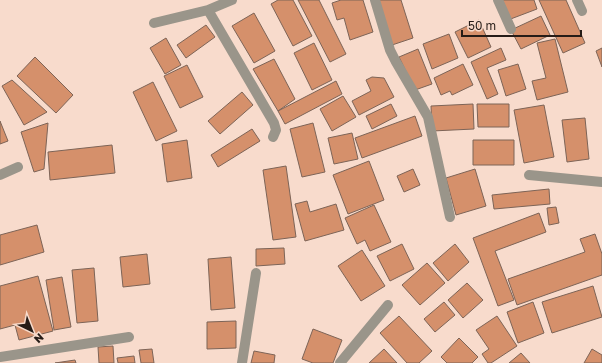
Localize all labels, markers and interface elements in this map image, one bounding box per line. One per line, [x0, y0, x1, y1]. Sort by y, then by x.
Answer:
scale bar [462, 12, 581, 38]
text: 50 m [468, 18, 496, 33]
north arrow [12, 311, 52, 351]
text: N [32, 331, 47, 346]

